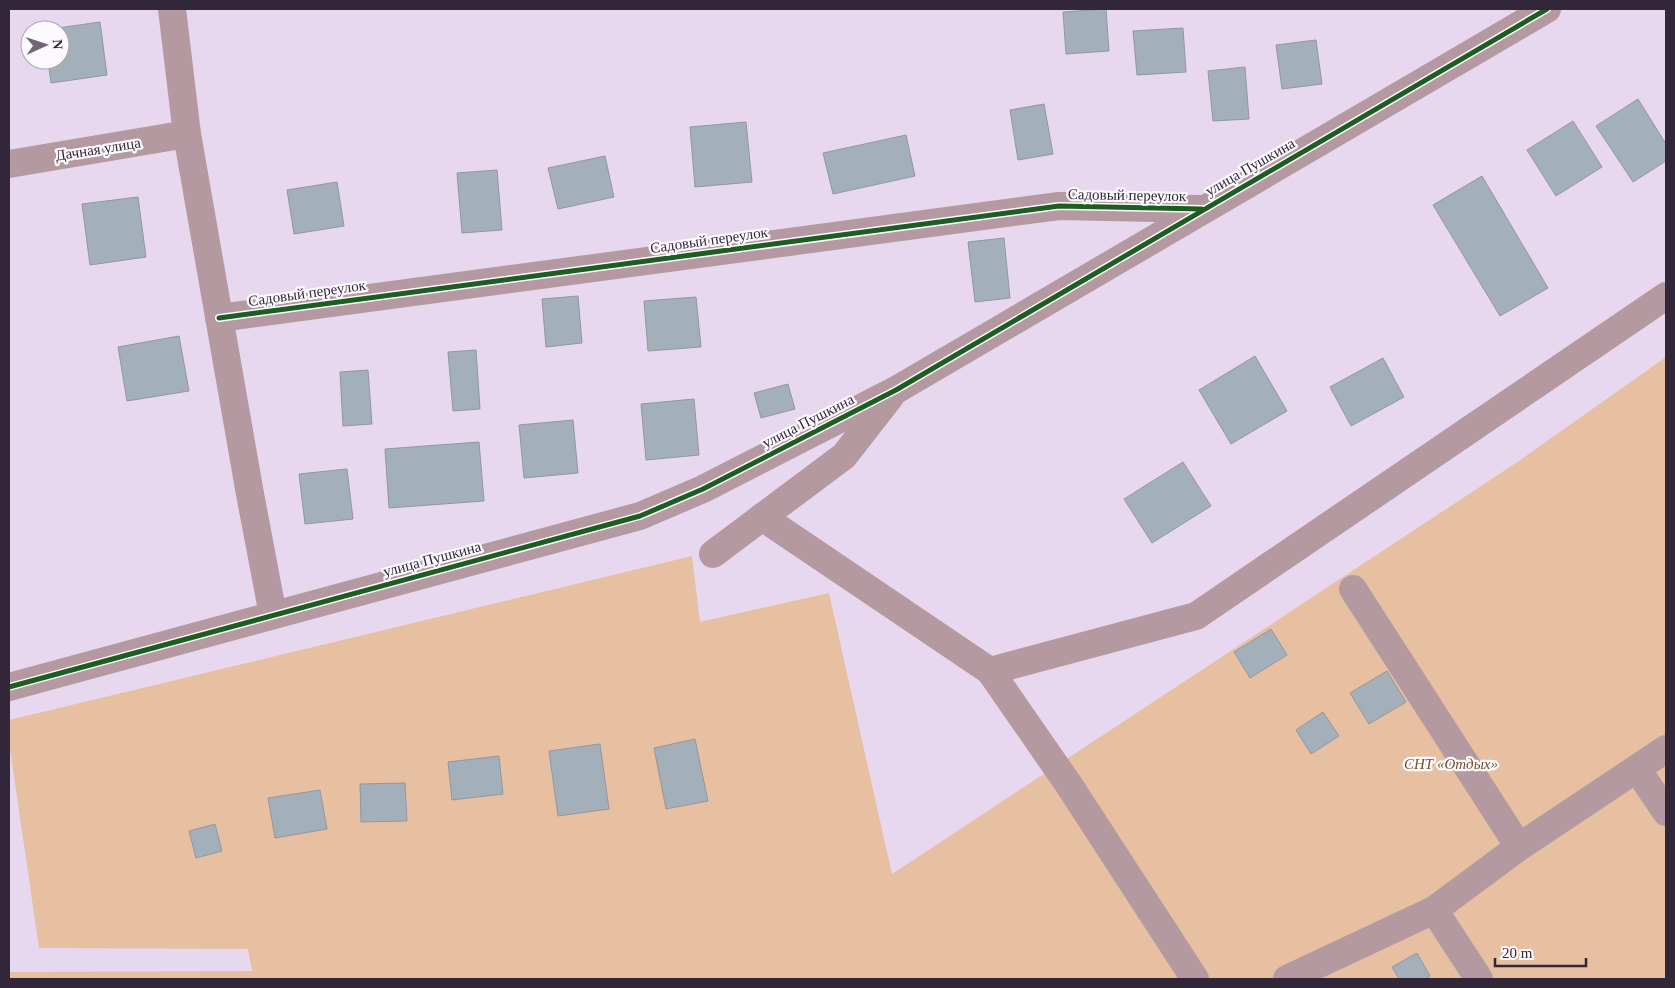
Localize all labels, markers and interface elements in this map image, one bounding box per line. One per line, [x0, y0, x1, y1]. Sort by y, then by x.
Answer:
north arrow [20, 20, 70, 70]
text: N [50, 39, 65, 50]
street label: Дачная улица [54, 134, 142, 164]
street label: улица Пушкина [1202, 135, 1298, 199]
street label: Садовый переулок [1068, 186, 1187, 204]
street label: Садовый переулок [649, 224, 769, 256]
street label: Садовый переулок [247, 277, 367, 309]
street label: улица Пушкина [760, 391, 857, 451]
street label: улица Пушкина [381, 538, 483, 580]
park label: СНТ «Отдых» [1404, 756, 1498, 772]
scale bar [1495, 936, 1586, 968]
text: 20 m [1502, 945, 1533, 961]

